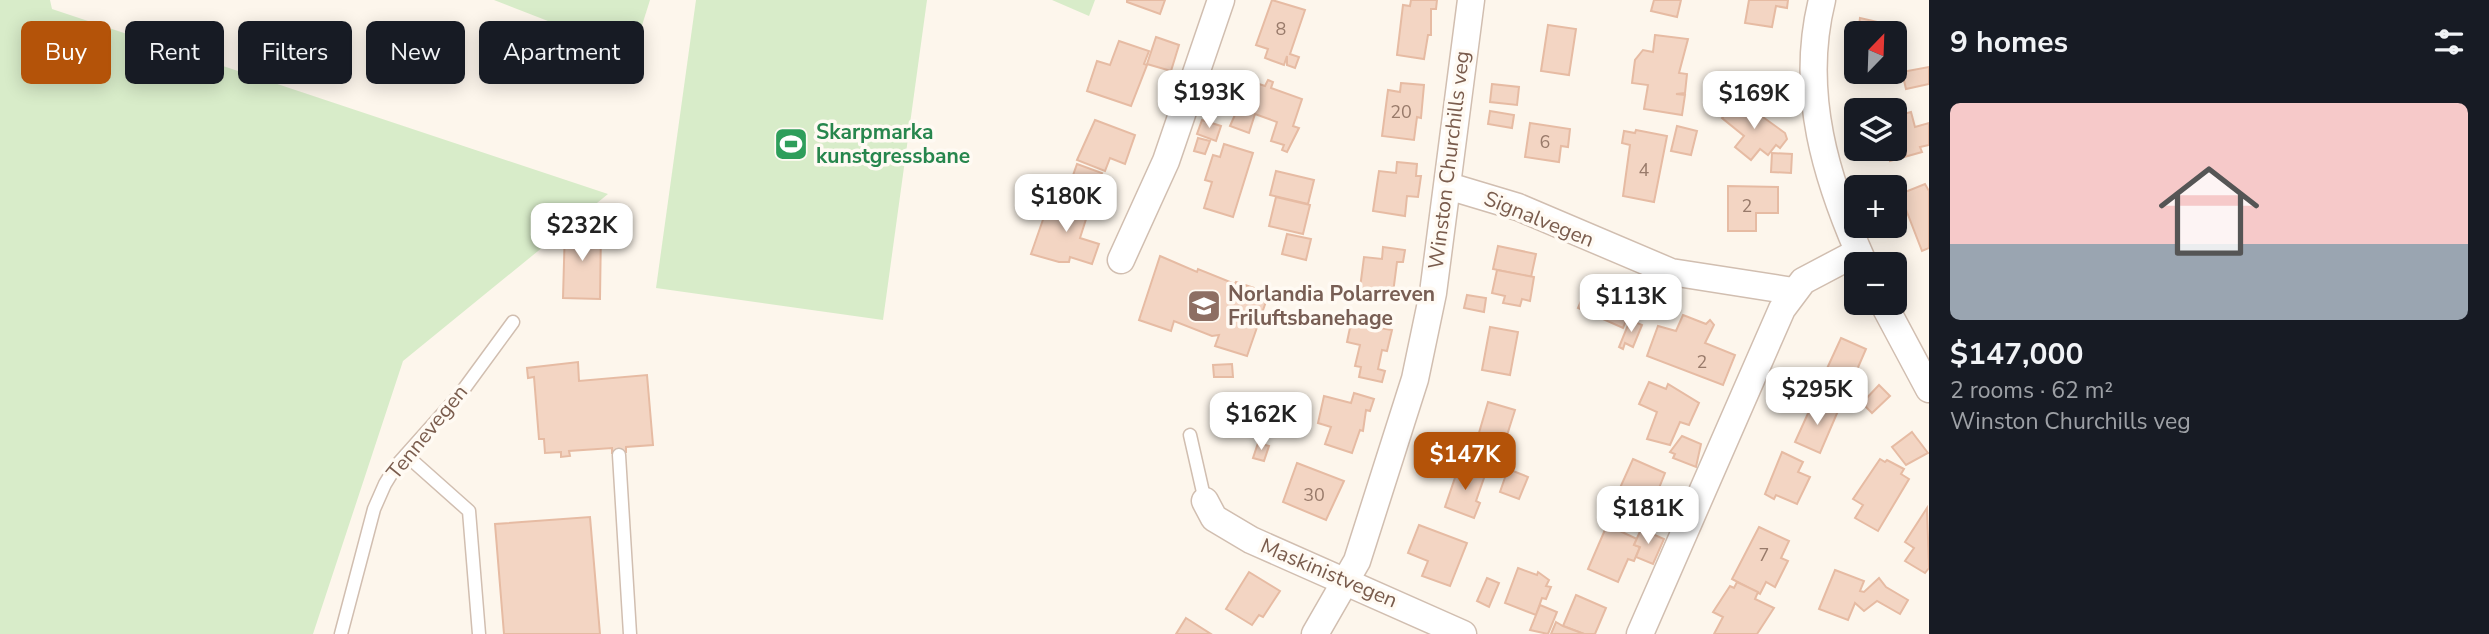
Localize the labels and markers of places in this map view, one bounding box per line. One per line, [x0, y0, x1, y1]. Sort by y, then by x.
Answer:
pin: $193K [1160, 71, 1258, 130]
pin: $169K [1705, 72, 1803, 131]
place label: Skarpmarka kunstgressbane [816, 118, 970, 170]
sports icon: Skarpmarka kunstgressbane [772, 125, 810, 163]
pin: $180K [1017, 174, 1115, 234]
pin: $232K [533, 204, 631, 263]
pin: $113K [1582, 274, 1680, 334]
place label: Norlandia Polarreven Friluftsbanehage [1228, 280, 1435, 332]
school or university icon: Norlandia Polarreven Friluftsbanehage [1185, 287, 1223, 325]
pin: $295K [1768, 368, 1866, 427]
pin: $162K [1212, 392, 1310, 452]
pin: $147K [1416, 433, 1514, 492]
pin: $181K [1599, 486, 1697, 546]

